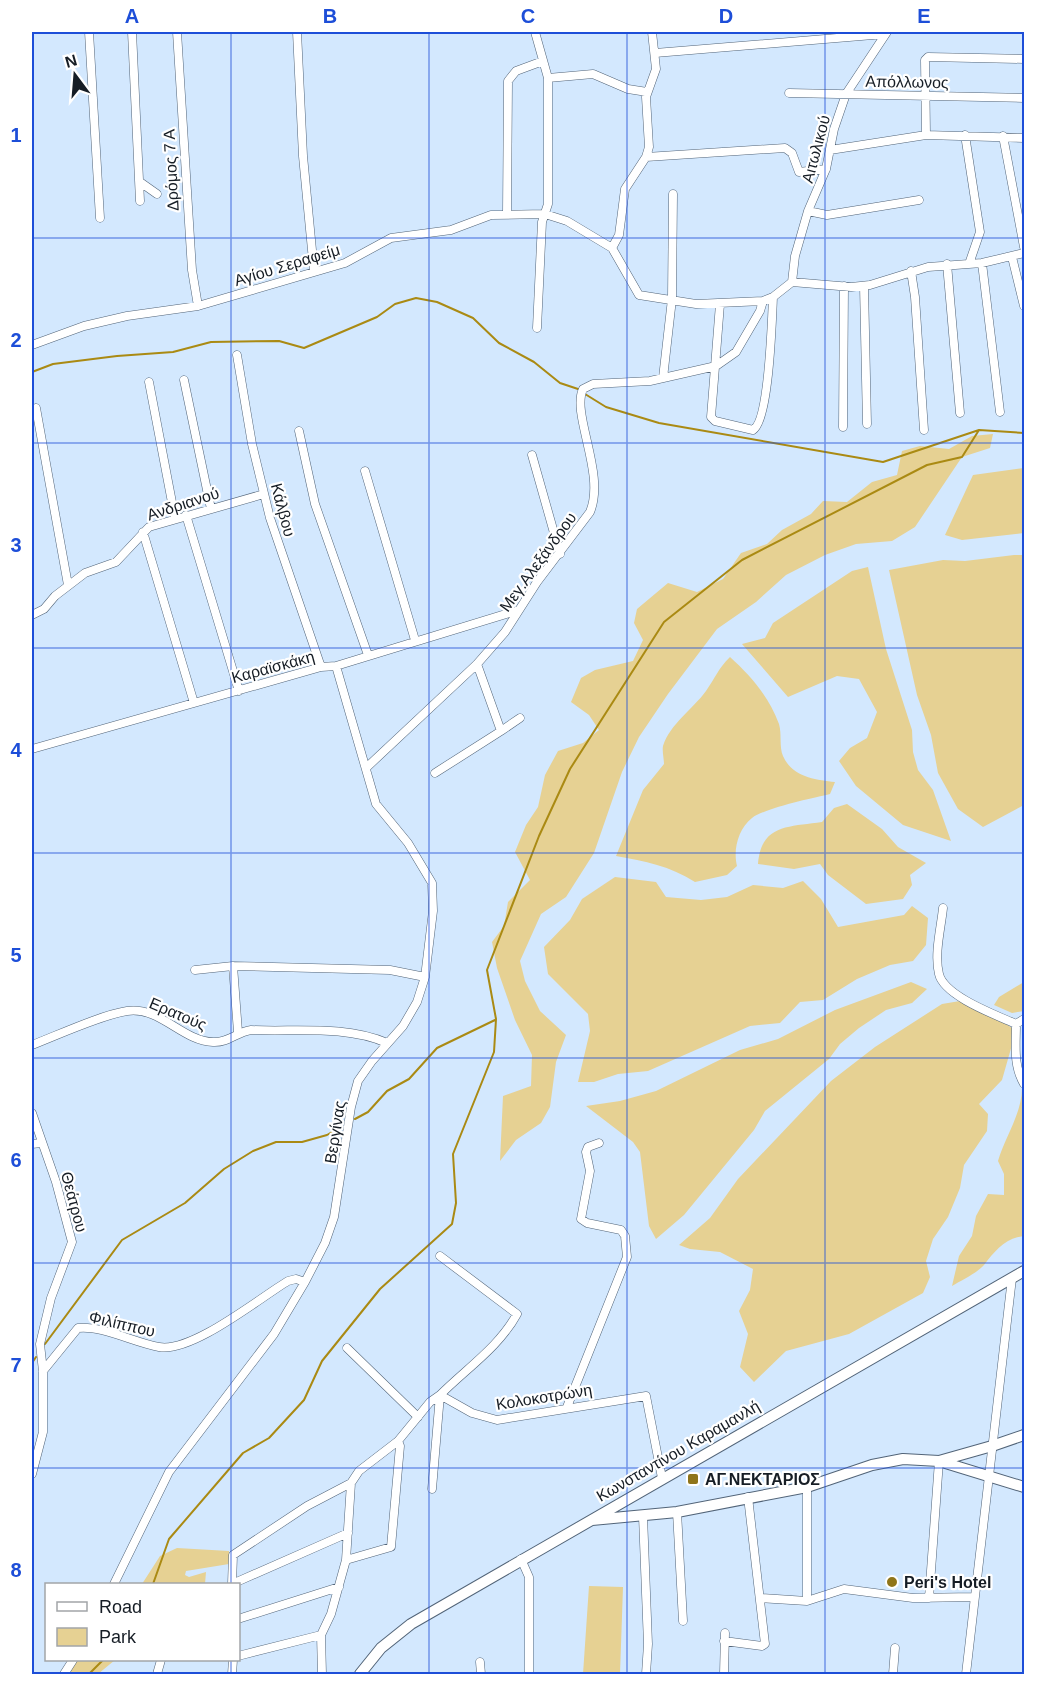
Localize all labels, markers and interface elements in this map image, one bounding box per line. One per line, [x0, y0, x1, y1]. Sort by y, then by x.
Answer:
text: A [125, 5, 139, 27]
text: B [323, 5, 337, 27]
text: C [521, 5, 535, 27]
text: D [719, 5, 733, 27]
text: E [917, 5, 931, 27]
north arrow [45, 45, 105, 105]
text: N [63, 51, 79, 71]
street label: Απόλλωνος [865, 73, 949, 91]
street label: Αιτωλικού [799, 113, 833, 185]
text: 1 [10, 124, 22, 146]
street label: Δρόμος 7 Α [160, 128, 182, 211]
street label: Αγίου Σεραφείμ [232, 241, 342, 289]
text: 2 [10, 329, 22, 351]
street label: Κάλβου [268, 481, 298, 539]
street label: Ανδριανού [145, 484, 221, 524]
street label: Μεγ.Αλεξάνδρου [496, 509, 580, 615]
text: 3 [10, 534, 22, 556]
street label: Καραϊσκάκη [230, 648, 316, 686]
text: 4 [10, 739, 22, 761]
text: 5 [10, 944, 22, 966]
street label: Ερατούς [147, 994, 209, 1034]
street label: Βεργίνας [322, 1099, 348, 1165]
text: 6 [10, 1149, 22, 1171]
street label: Θεάτρου [58, 1170, 90, 1234]
street label: Φιλίππου [87, 1308, 157, 1340]
text: 7 [10, 1354, 22, 1376]
street label: Κολοκοτρώνη [495, 1381, 593, 1413]
street label: Κωνσταντίνου Καραμανλή [593, 1397, 763, 1505]
place label: ΑΓ.ΝΕΚΤΑΡΙΟΣ [705, 1471, 820, 1488]
marker: ΑΓ.ΝΕΚΤΑΡΙΟΣ [686, 1472, 700, 1486]
text: 8 [10, 1559, 22, 1581]
place label: Peri's Hotel [904, 1574, 991, 1591]
marker: Peri's Hotel [885, 1575, 899, 1589]
legend [45, 1583, 240, 1661]
text: Road [99, 1597, 142, 1617]
text: Park [99, 1627, 137, 1647]

